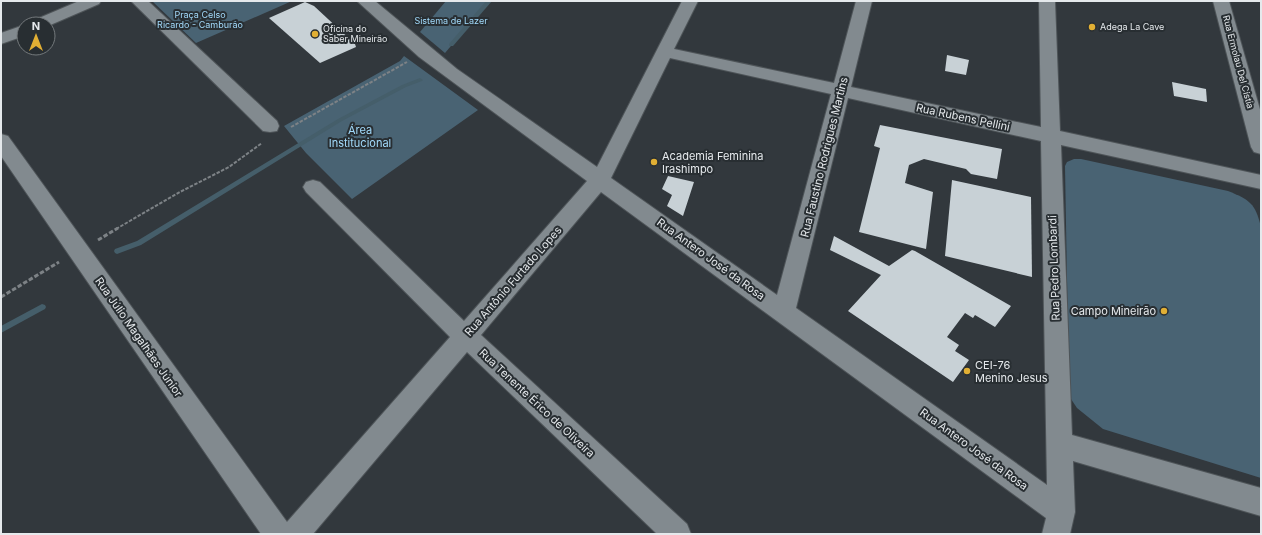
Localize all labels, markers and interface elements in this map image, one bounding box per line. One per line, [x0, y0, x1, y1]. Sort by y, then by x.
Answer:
park label: Praça Celso Ricardo - Camburão [157, 9, 243, 30]
street label: Rua Ermolau Del Cístia [1221, 14, 1256, 110]
park label: Sistema de Lazer [414, 15, 488, 26]
north arrow [16, 16, 56, 56]
text: N [32, 19, 40, 33]
place label: Adega La Cave [1100, 21, 1164, 32]
marker: Adega La Cave [1087, 22, 1097, 32]
place label: Oficina do Saber Mineirão [323, 23, 387, 44]
marker: Oficina do Saber Mineirão [310, 29, 320, 39]
street label: Rua Faustino Rodrigues Martins [797, 75, 851, 239]
street label: Rua Rubens Pellini [915, 100, 1011, 134]
park label: Área Institucional [329, 123, 391, 150]
place label: Academia Feminina Irashimpo [662, 149, 764, 176]
marker: Academia Feminina Irashimpo [649, 157, 659, 167]
street label: Rua Antero José da Rosa [654, 215, 768, 303]
street label: Rua Pedro Lombardi [1045, 215, 1063, 321]
street label: Rua Antônio Furtado Lopes [462, 223, 565, 339]
street label: Rua Júlio Magalhães Júnior [92, 274, 186, 400]
place label: Campo Mineirão [1071, 304, 1156, 318]
marker: Campo Mineirão [1159, 306, 1169, 316]
street label: Rua Tenente Érico de Oliveira [476, 346, 598, 460]
place label: CEI-76 Menino Jesus [975, 358, 1048, 385]
marker: CEI-76 Menino Jesus [962, 366, 972, 376]
street label: Rua Antero José da Rosa [917, 405, 1031, 493]

